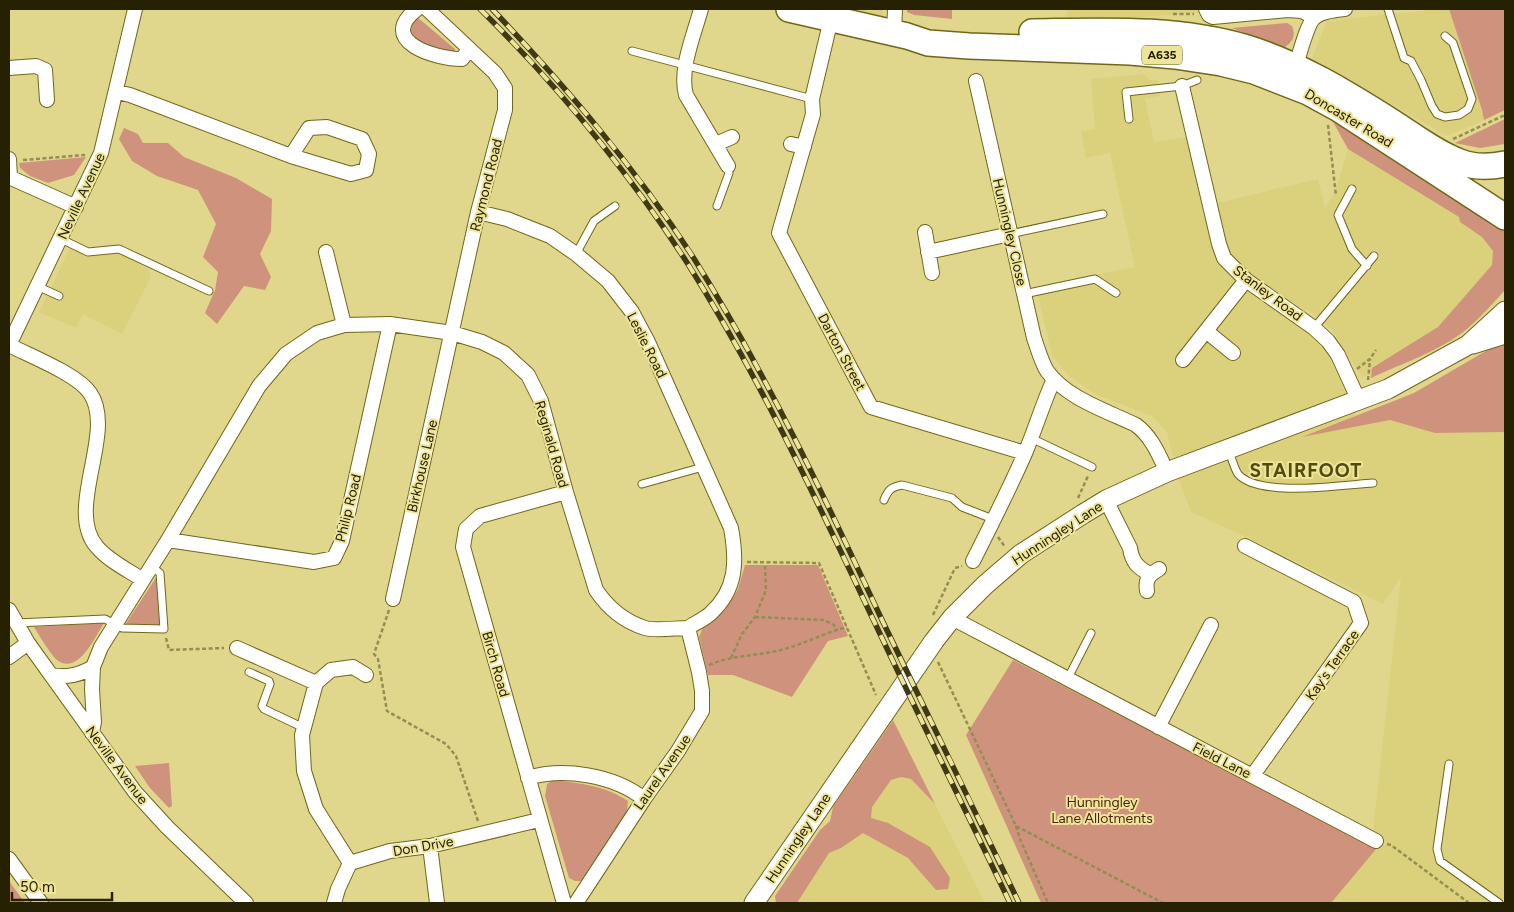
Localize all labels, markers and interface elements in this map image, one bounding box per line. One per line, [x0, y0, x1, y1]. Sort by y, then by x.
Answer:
road number: A635 [1142, 46, 1182, 64]
street label: Doncaster Road [1301, 85, 1396, 151]
street label: Raymond Road [467, 137, 506, 233]
street label: Neville Avenue [54, 150, 109, 242]
street label: Hunningley Close [989, 177, 1030, 288]
street label: Stanley Road [1230, 262, 1306, 325]
street label: Leslie Road [623, 310, 670, 381]
street label: Darton Street [814, 311, 869, 394]
street label: Reginald Road [531, 399, 572, 490]
street label: Birkhouse Lane [404, 418, 441, 514]
district label: STAIRFOOT [1250, 459, 1362, 482]
street label: Philip Road [332, 472, 365, 544]
street label: Hunningley Lane [1009, 498, 1106, 569]
street label: Kay's Terrace [1302, 627, 1363, 704]
street label: Birch Road [478, 629, 513, 699]
street label: Neville Avenue [82, 723, 152, 808]
street label: Laurel Avenue [630, 731, 695, 813]
street label: Field Lane [1190, 739, 1254, 783]
street label: Hunningley Lane [762, 790, 835, 886]
park label: Hunningley Lane Allotments [1051, 794, 1153, 827]
street label: Don Drive [391, 833, 455, 860]
scale bar [12, 870, 112, 902]
text: 50 m [20, 878, 55, 896]

